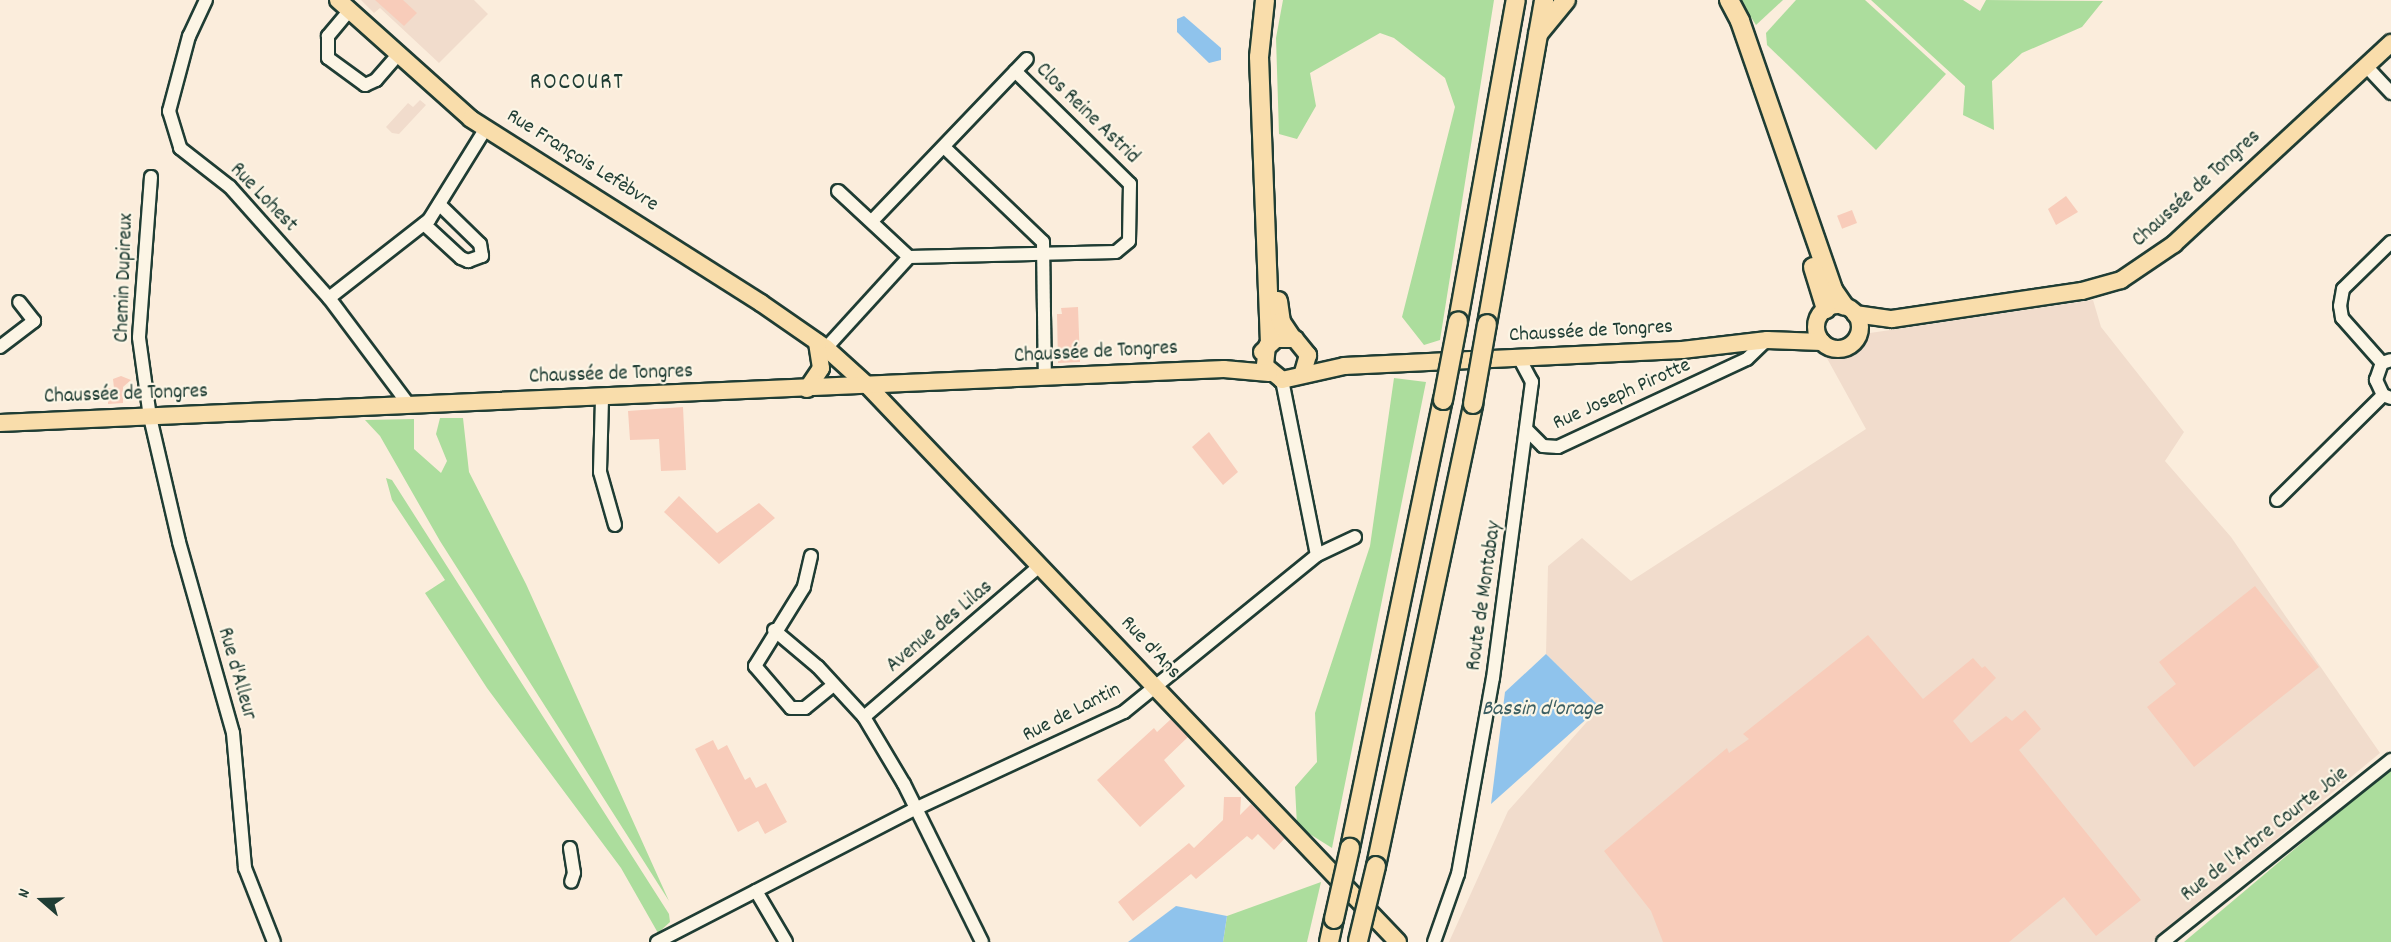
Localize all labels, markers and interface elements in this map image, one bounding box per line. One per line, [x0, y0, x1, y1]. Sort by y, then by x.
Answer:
street label: Clos Reine Astrid [1030, 58, 1144, 170]
district label: ROCOURT [530, 70, 624, 98]
street label: Rue François Lefèbvre [501, 104, 663, 218]
street label: Chaussée de Tongres [2128, 125, 2266, 253]
street label: Rue Lohest [224, 158, 302, 238]
street label: Chemin Dupireux [110, 213, 140, 343]
street label: Chaussée de Tongres [1508, 315, 1674, 349]
street label: Chaussée de Tongres [1013, 336, 1179, 370]
street label: Rue Joseph Pirotte [1549, 353, 1695, 437]
street label: Chaussée de Tongres [529, 360, 693, 390]
street label: Chaussée de Tongres [44, 380, 208, 410]
street label: Route de Montabay [1462, 520, 1508, 672]
street label: Avenue des Lilas [882, 575, 998, 679]
street label: Rue d'Ans [1114, 611, 1186, 685]
street label: Rue d'Alleur [211, 625, 261, 723]
street label: Rue de Lantin [1019, 678, 1125, 748]
water label: Bassin d'orage [1482, 697, 1602, 723]
street label: Rue de l'Arbre Courte Joie [2176, 762, 2354, 908]
north arrow [12, 870, 72, 930]
text: N [12, 886, 37, 901]

